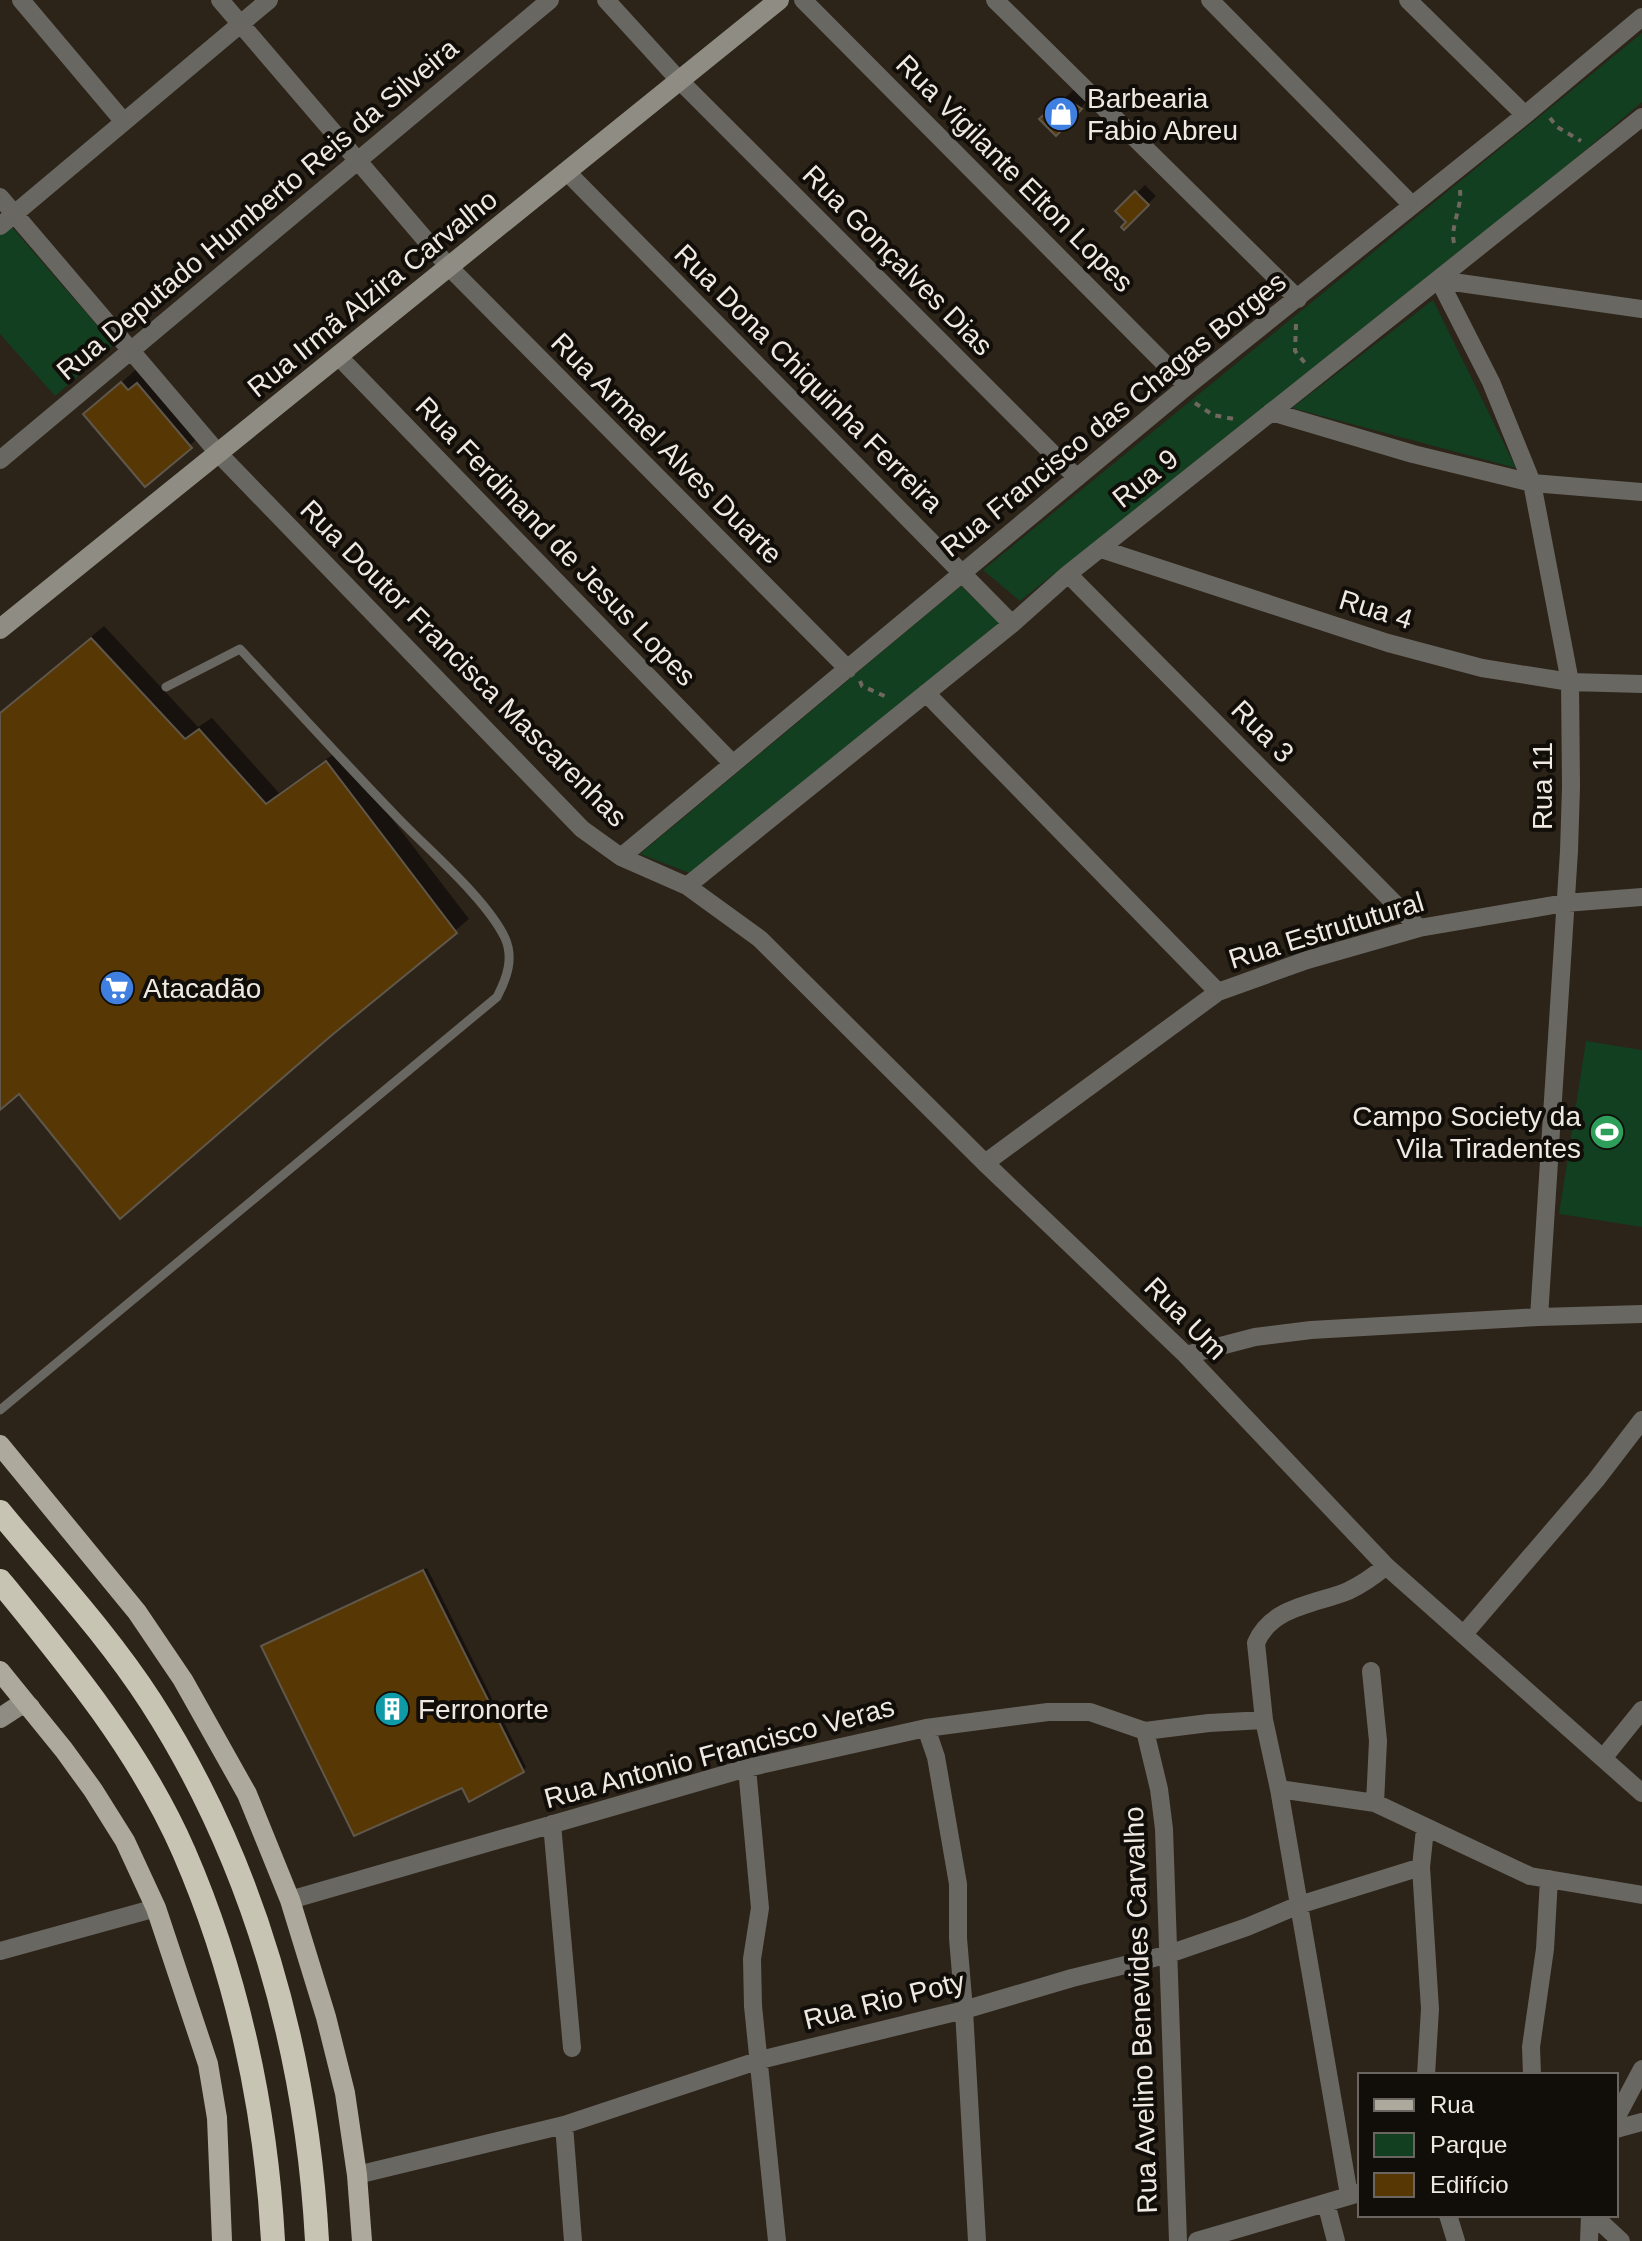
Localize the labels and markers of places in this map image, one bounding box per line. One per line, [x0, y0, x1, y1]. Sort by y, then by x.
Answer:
place label: Barbearia Fabio Abreu [1087, 83, 1238, 146]
shop icon: Barbearia Fabio Abreu [1042, 95, 1080, 133]
supermarket icon: Atacadão [98, 969, 136, 1007]
place label: Atacadão [143, 973, 261, 1004]
place label: Campo Society da Vila Tiradentes [1352, 1101, 1581, 1164]
sports icon: Campo Society da Vila Tiradentes [1588, 1113, 1626, 1151]
building icon: Ferronorte [373, 1690, 411, 1728]
place label: Ferronorte [418, 1694, 549, 1725]

